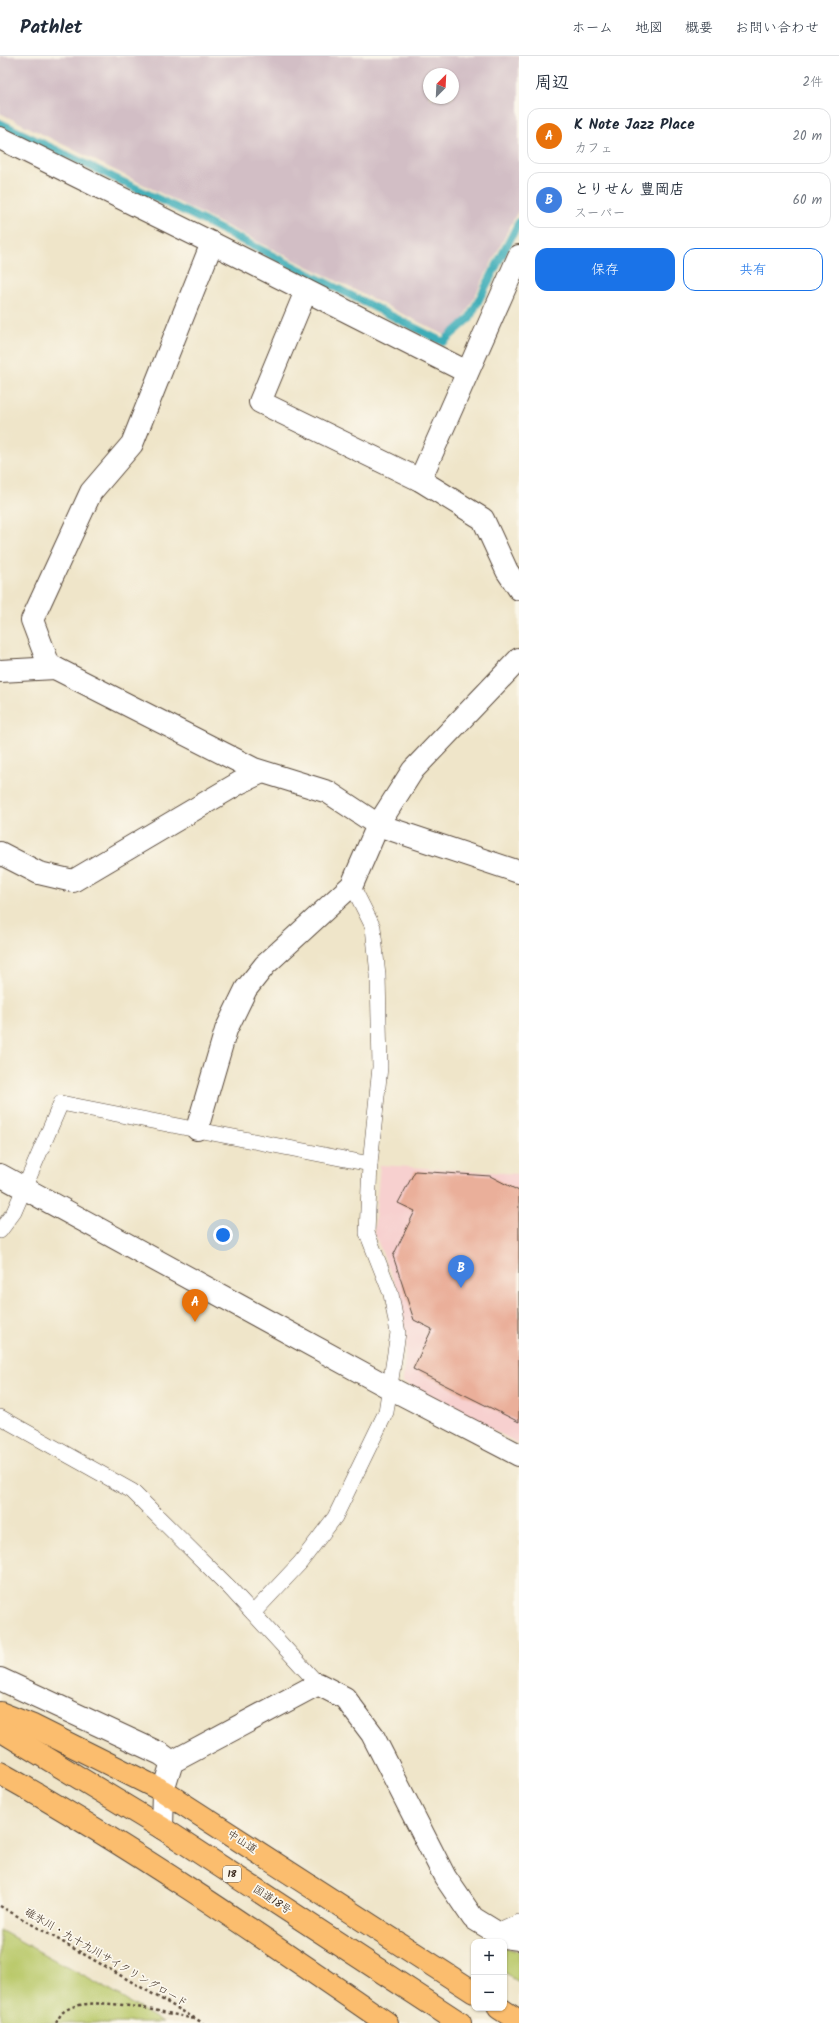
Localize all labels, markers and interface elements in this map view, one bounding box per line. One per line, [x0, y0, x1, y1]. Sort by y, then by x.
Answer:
text: Pathlet [20, 13, 82, 43]
text: ホーム [572, 17, 613, 39]
text: 地図 [635, 17, 663, 39]
text: 概要 [685, 17, 713, 39]
text: お問い合わせ [735, 17, 819, 39]
north arrow [423, 68, 459, 104]
text: 周辺 [535, 70, 569, 97]
text: 2件 [802, 72, 823, 93]
text: K Note Jazz Place [574, 113, 695, 137]
text: A [545, 126, 553, 147]
text: 20 m [792, 126, 822, 147]
text: カフェ [574, 138, 613, 159]
text: とりせん 豊岡店 [574, 178, 685, 202]
text: B [545, 190, 553, 211]
text: 60 m [793, 190, 822, 211]
text: スーパー [574, 203, 625, 224]
button: 保存 [535, 248, 675, 291]
button: 共有 [683, 248, 823, 291]
your location [213, 1225, 233, 1245]
pin: B [448, 1255, 474, 1288]
pin: A [182, 1289, 208, 1322]
street label: 中山道 [223, 1825, 261, 1859]
road number: 18 [223, 1866, 241, 1882]
street label: 国道18号 [249, 1881, 295, 1919]
street label: 碓氷川・九十九川サイクリングロード [21, 1904, 191, 2012]
map controls [471, 1939, 507, 2011]
button: + [471, 1939, 507, 1975]
button: − [471, 1975, 507, 2011]

